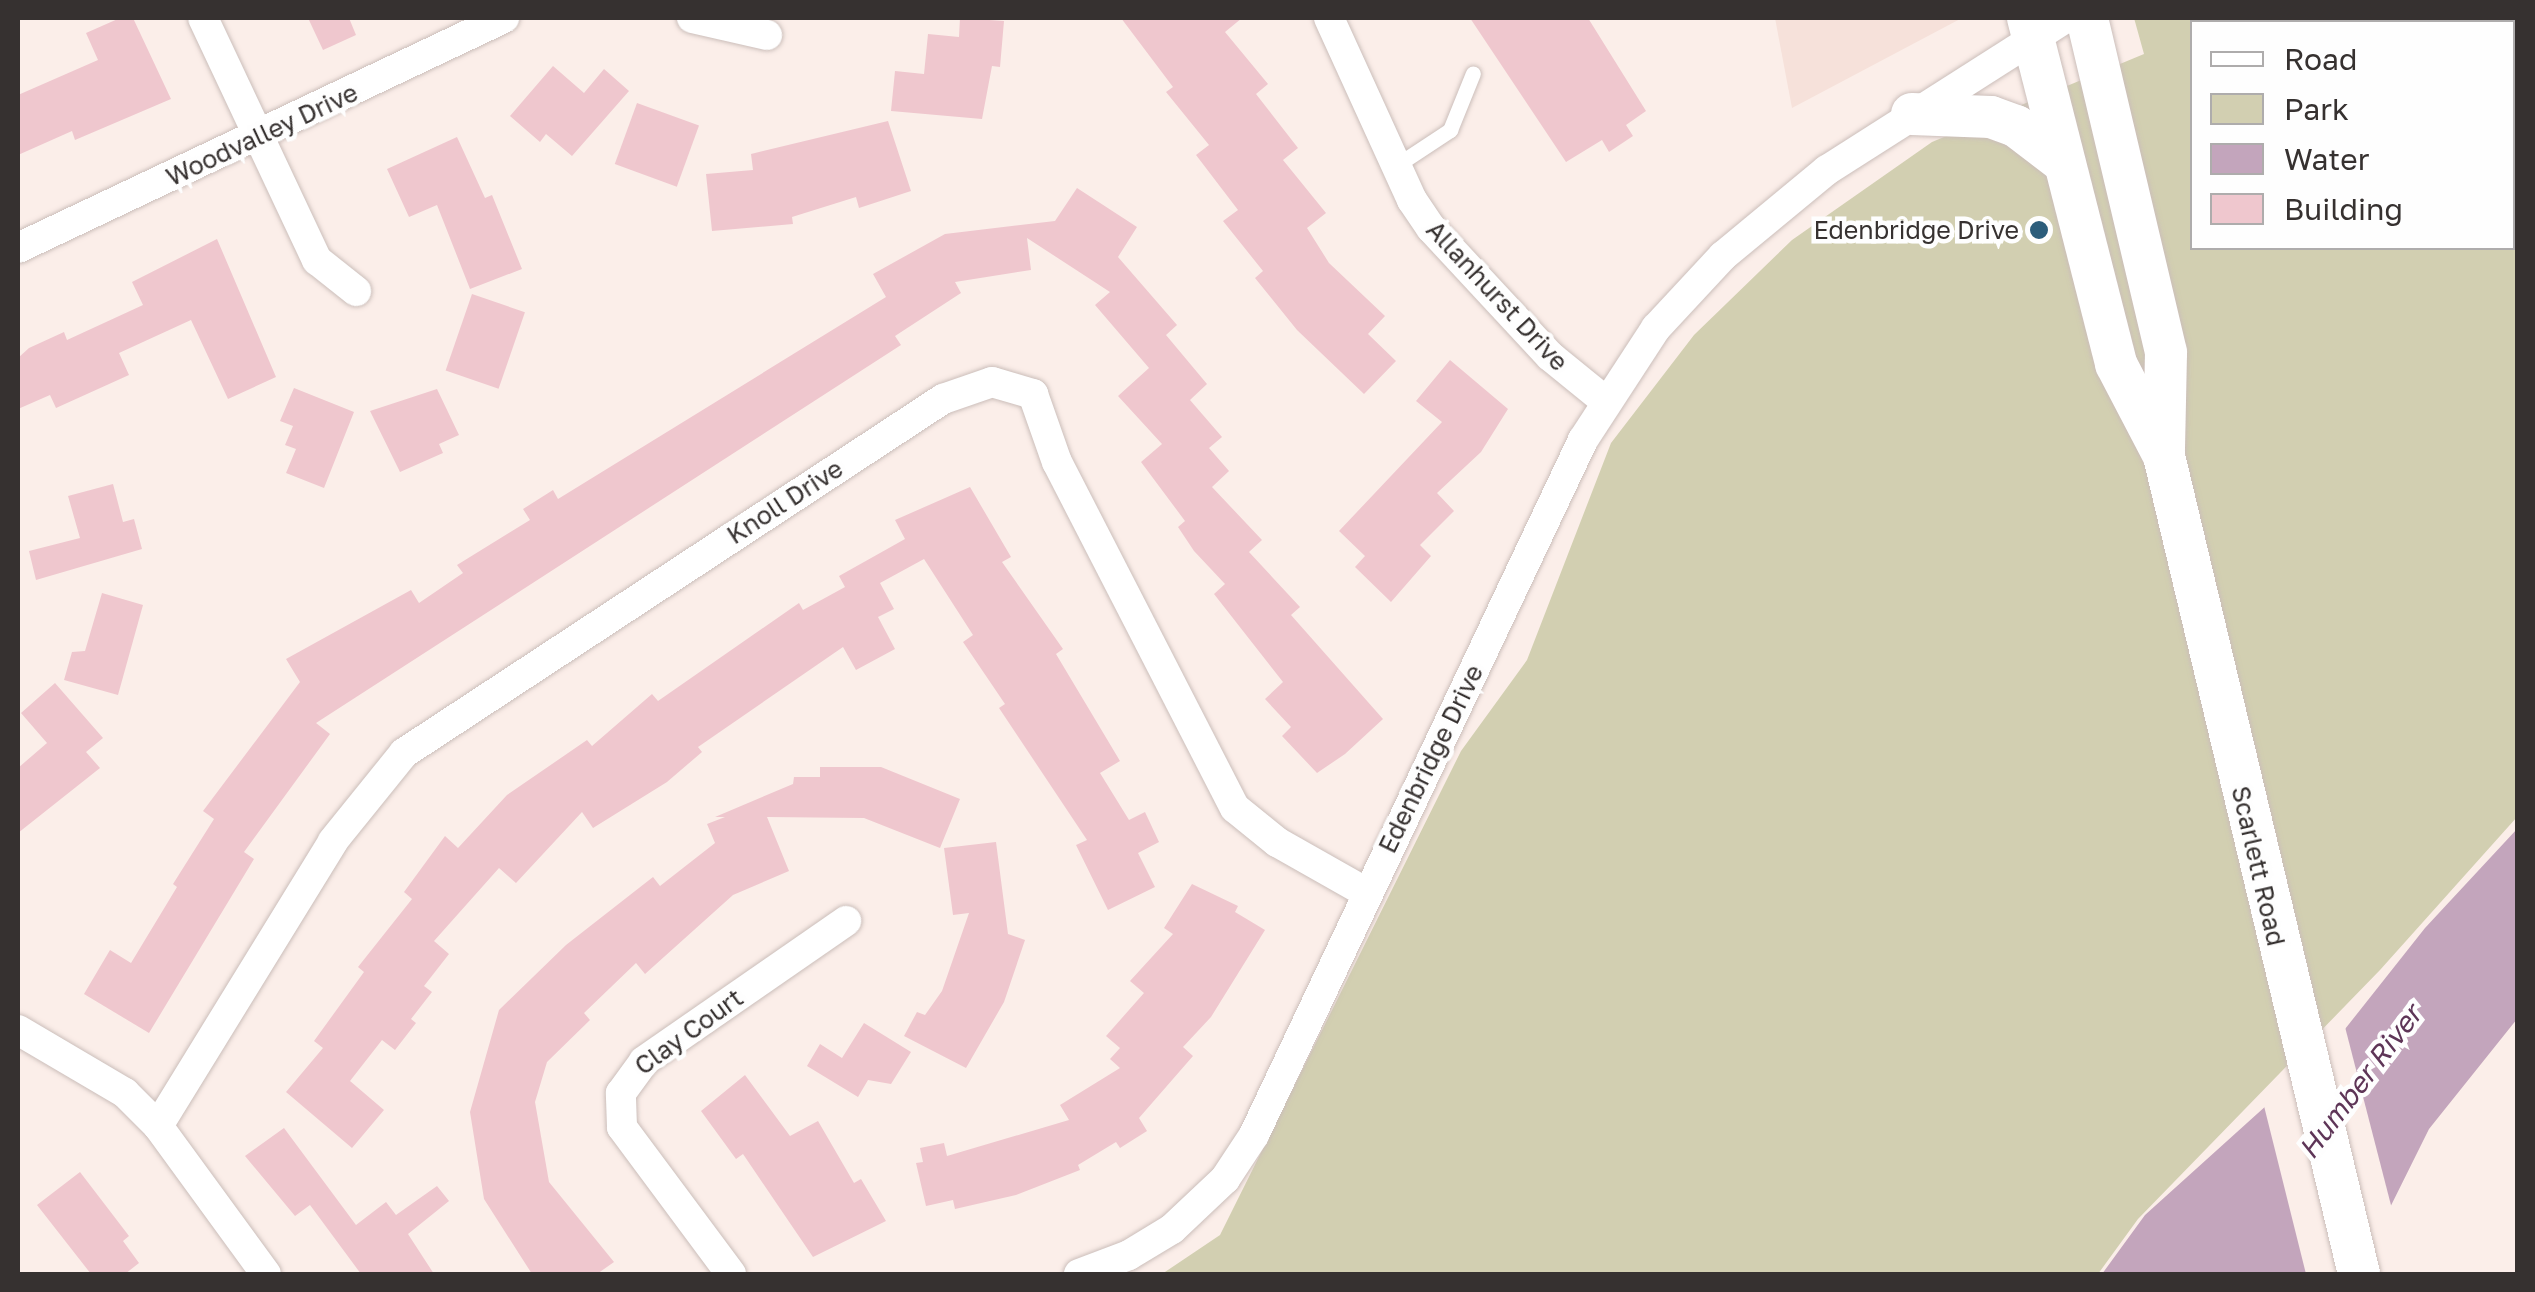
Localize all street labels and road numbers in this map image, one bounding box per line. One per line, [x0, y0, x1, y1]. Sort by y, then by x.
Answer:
street label: Woodvalley Drive [162, 78, 362, 192]
street label: Allanhurst Drive [1420, 215, 1574, 377]
street label: Knoll Drive [722, 454, 848, 550]
street label: Edenbridge Drive [1372, 660, 1490, 858]
street label: Scarlett Road [2225, 783, 2291, 949]
street label: Clay Court [629, 983, 749, 1081]

